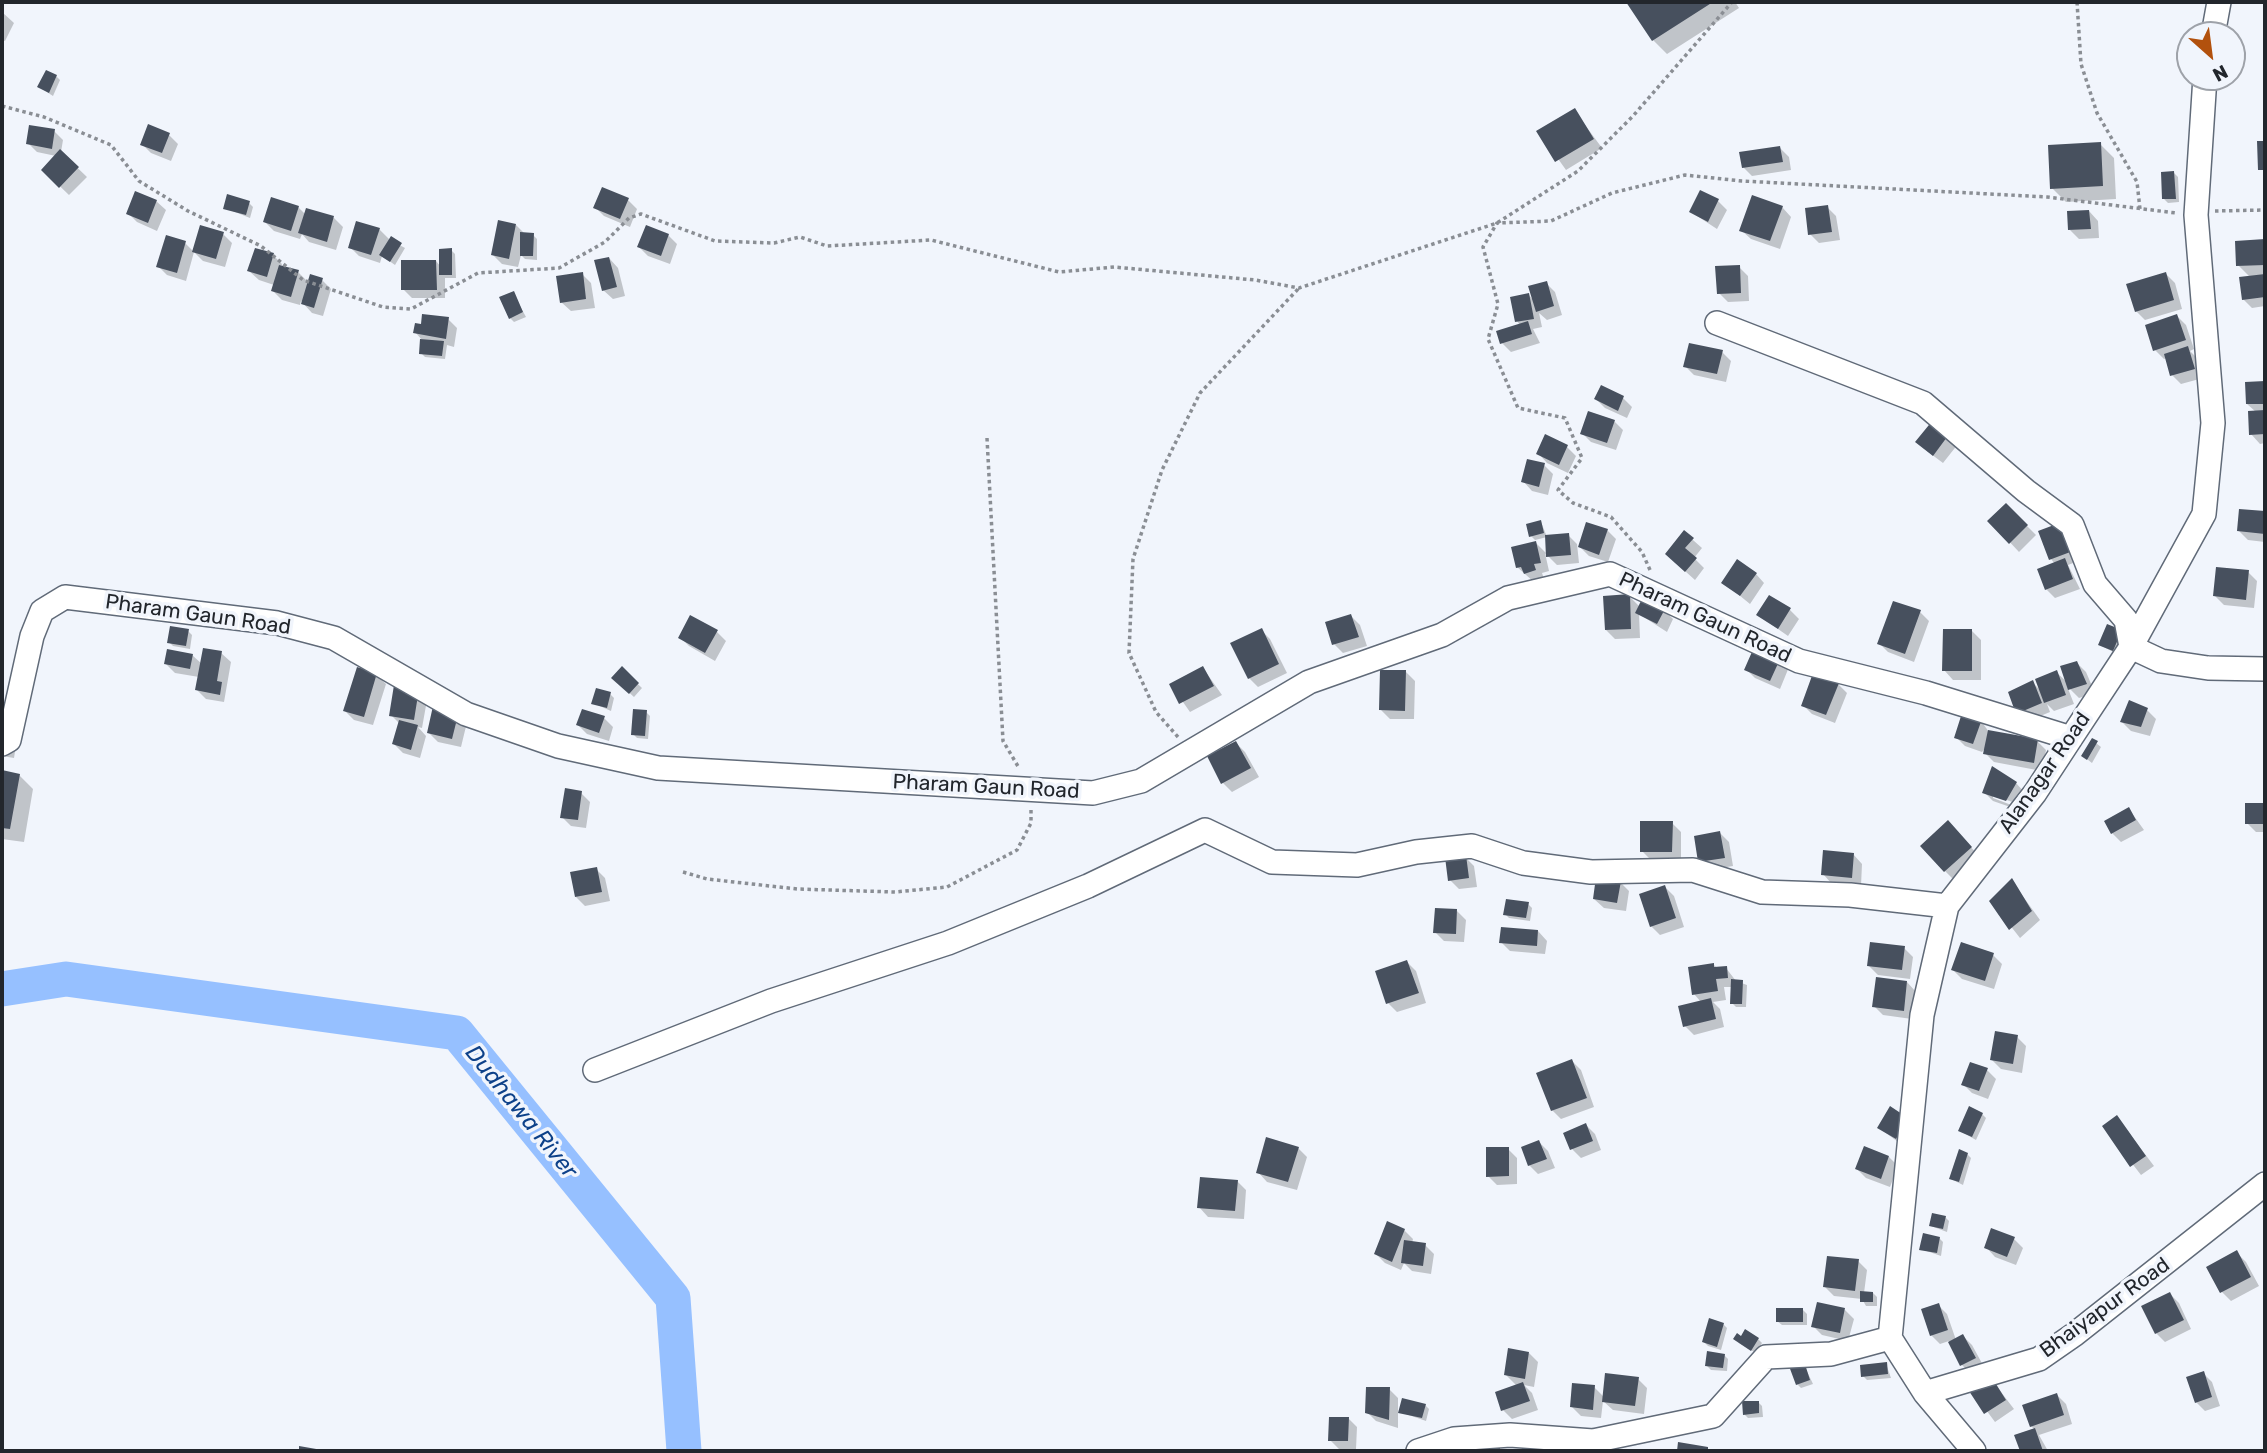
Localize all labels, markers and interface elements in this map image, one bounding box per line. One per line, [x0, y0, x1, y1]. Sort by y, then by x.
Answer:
north arrow [2176, 21, 2246, 91]
text: N [2209, 60, 2232, 87]
street label: Pharam Gaun Road [1615, 567, 1795, 669]
street label: Pharam Gaun Road [104, 589, 292, 641]
street label: Alanagar Road [1994, 708, 2096, 838]
street label: Pharam Gaun Road [892, 770, 1080, 804]
water label: Dudhawa River [459, 1040, 583, 1184]
street label: Bhaiyapur Road [2035, 1252, 2175, 1364]

